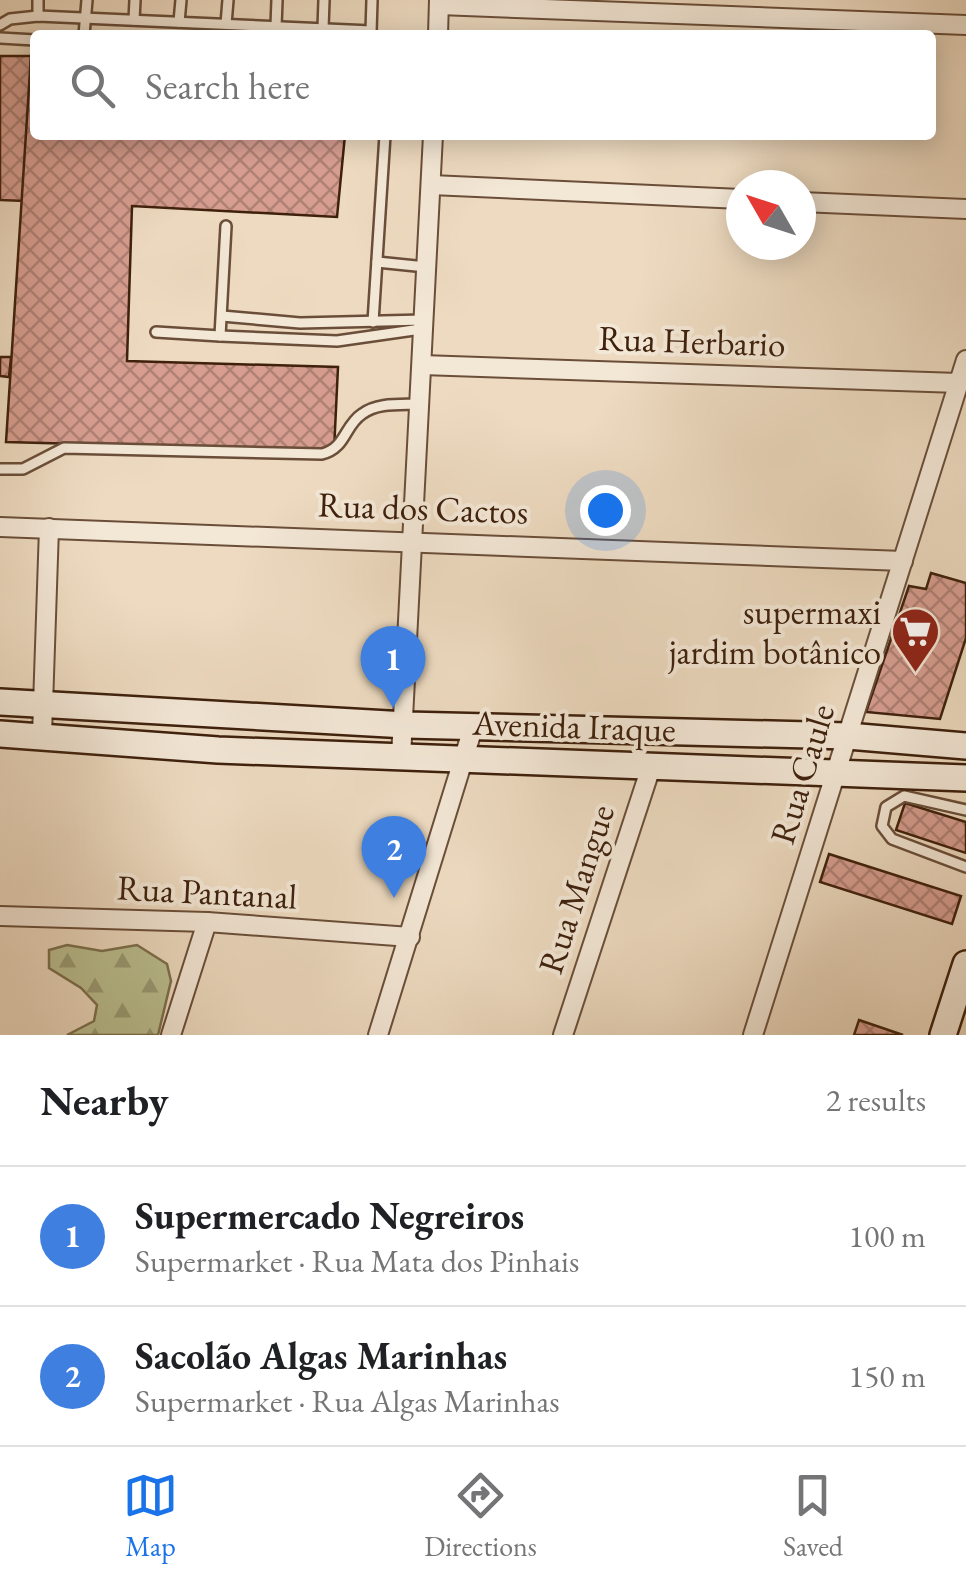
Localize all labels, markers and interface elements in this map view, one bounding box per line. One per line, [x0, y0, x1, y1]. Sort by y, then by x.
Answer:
search box [30, 30, 936, 140]
icon: search [65, 58, 120, 113]
text: Search here [145, 61, 310, 110]
north arrow [726, 170, 816, 260]
street label: Rua Herbario [598, 315, 786, 366]
street label: Rua dos Cactos [317, 481, 529, 534]
your location [580, 485, 631, 536]
place label: supermaxi jardim botânico [668, 589, 881, 674]
supermarket icon: supermaxi jardim botânico [890, 606, 942, 674]
pin: 1 [360, 626, 426, 708]
street label: Avenida Iraque [471, 699, 677, 752]
street label: Rua Caule [759, 699, 844, 849]
street label: Rua Mangue [527, 799, 624, 979]
pin: 2 [362, 816, 426, 898]
street label: Rua Pantanal [116, 864, 298, 919]
text: Nearby [40, 1073, 169, 1128]
text: 2 results [826, 1079, 926, 1121]
text: Supermercado Negreiros [135, 1191, 524, 1240]
text: 1 [64, 1215, 81, 1257]
text: 100 m [849, 1215, 926, 1257]
text: Supermarket · Rua Mata dos Pinhais [135, 1240, 579, 1282]
text: Sacolão Algas Marinhas [135, 1331, 507, 1380]
text: 2 [64, 1355, 81, 1397]
text: 150 m [849, 1355, 926, 1397]
text: Supermarket · Rua Algas Marinhas [135, 1380, 560, 1422]
tab: Map [123, 1468, 178, 1564]
tab: Directions [424, 1468, 537, 1564]
tab: Saved [783, 1468, 843, 1564]

